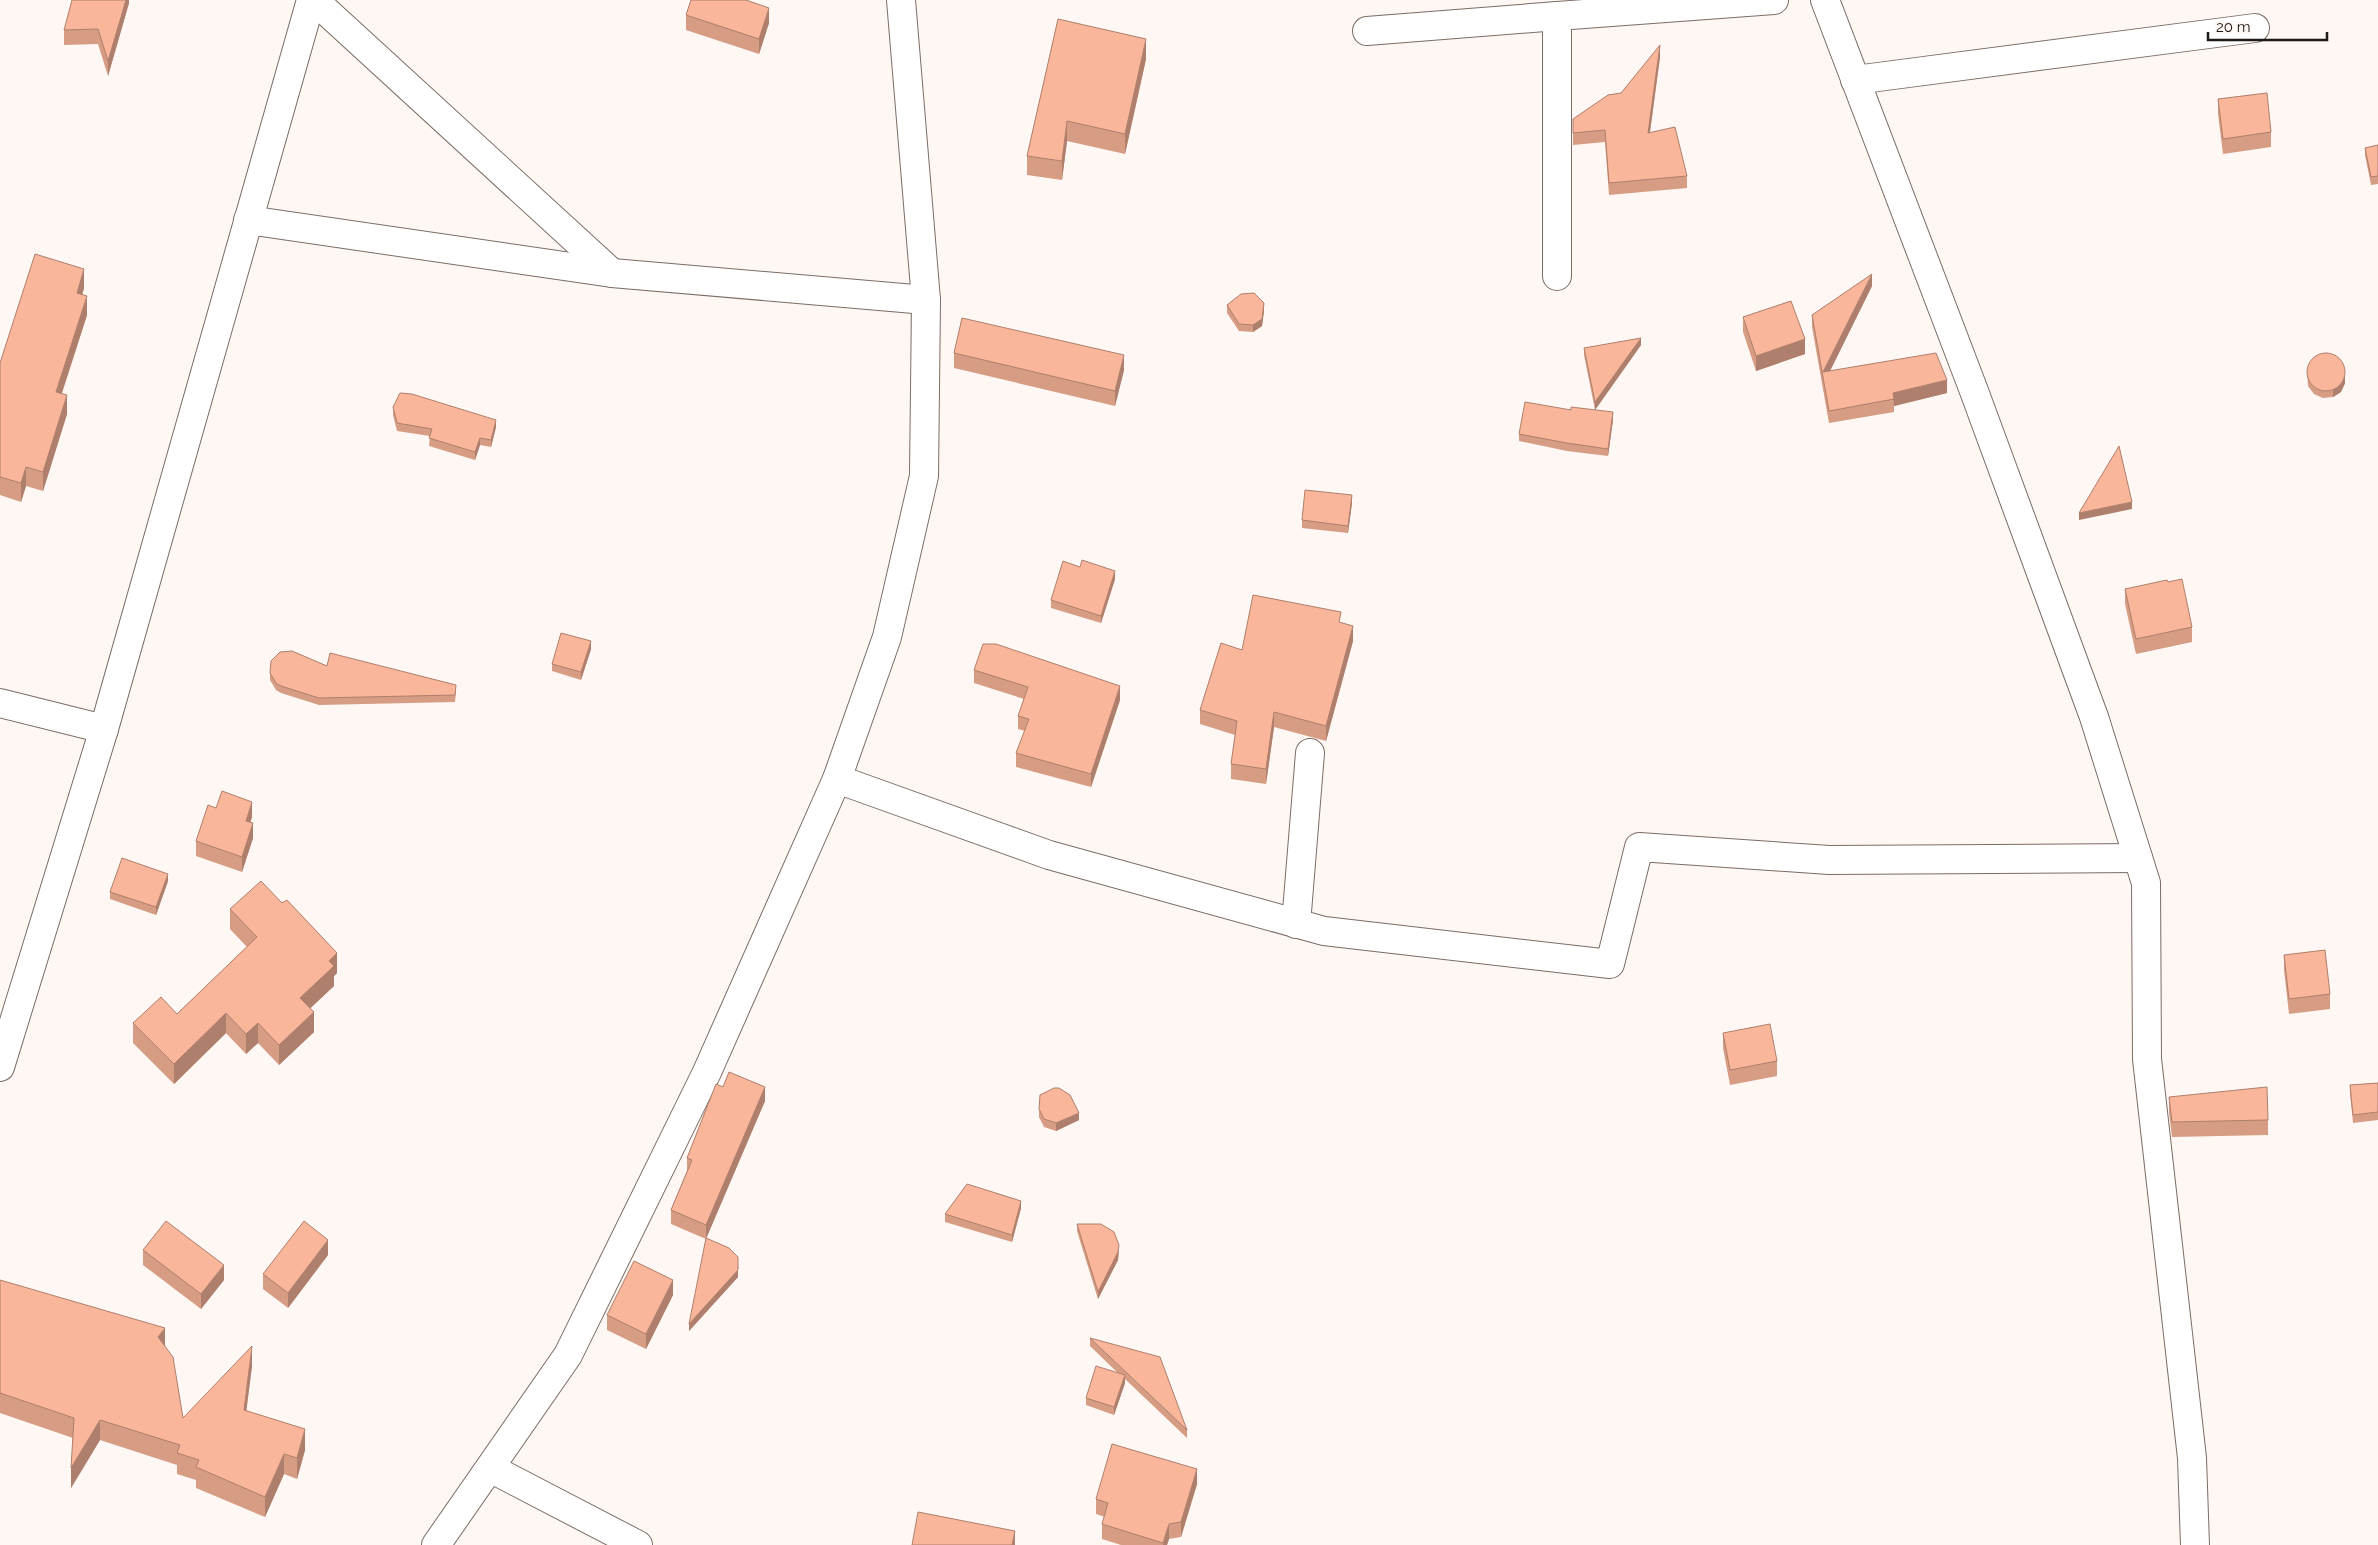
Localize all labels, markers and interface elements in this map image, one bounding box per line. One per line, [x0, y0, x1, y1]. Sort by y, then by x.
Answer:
scale bar [2208, 10, 2327, 42]
text: 20 m [2216, 18, 2251, 36]

